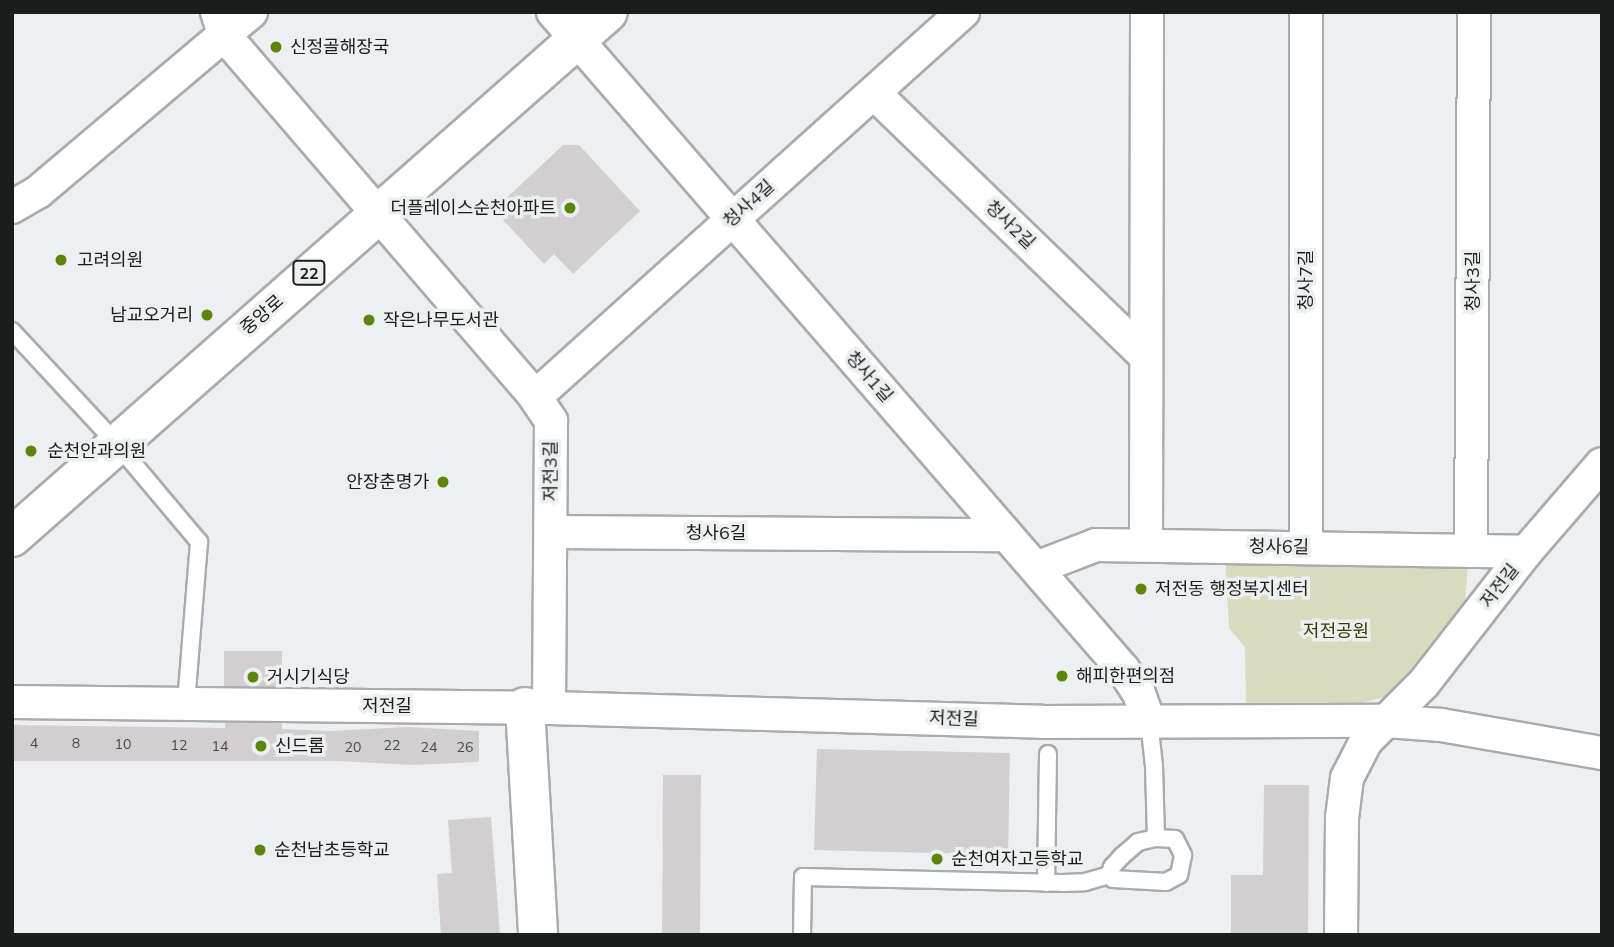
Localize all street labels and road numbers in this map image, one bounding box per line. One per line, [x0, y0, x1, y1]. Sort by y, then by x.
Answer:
street label: 청사4길 [719, 176, 779, 232]
street label: 청사2길 [981, 196, 1039, 254]
street label: 청사7길 [1295, 250, 1317, 310]
street label: 청사3길 [1462, 251, 1484, 311]
road number: 22 [292, 260, 326, 286]
street label: 중앙로 [236, 291, 288, 339]
street label: 청사1길 [841, 347, 897, 407]
street label: 저전3길 [540, 441, 562, 501]
street label: 청사6길 [686, 522, 746, 544]
street label: 청사6길 [1249, 536, 1309, 558]
street label: 저전길 [1476, 560, 1524, 612]
street label: 저전길 [362, 695, 412, 717]
street label: 저전길 [929, 707, 979, 731]

